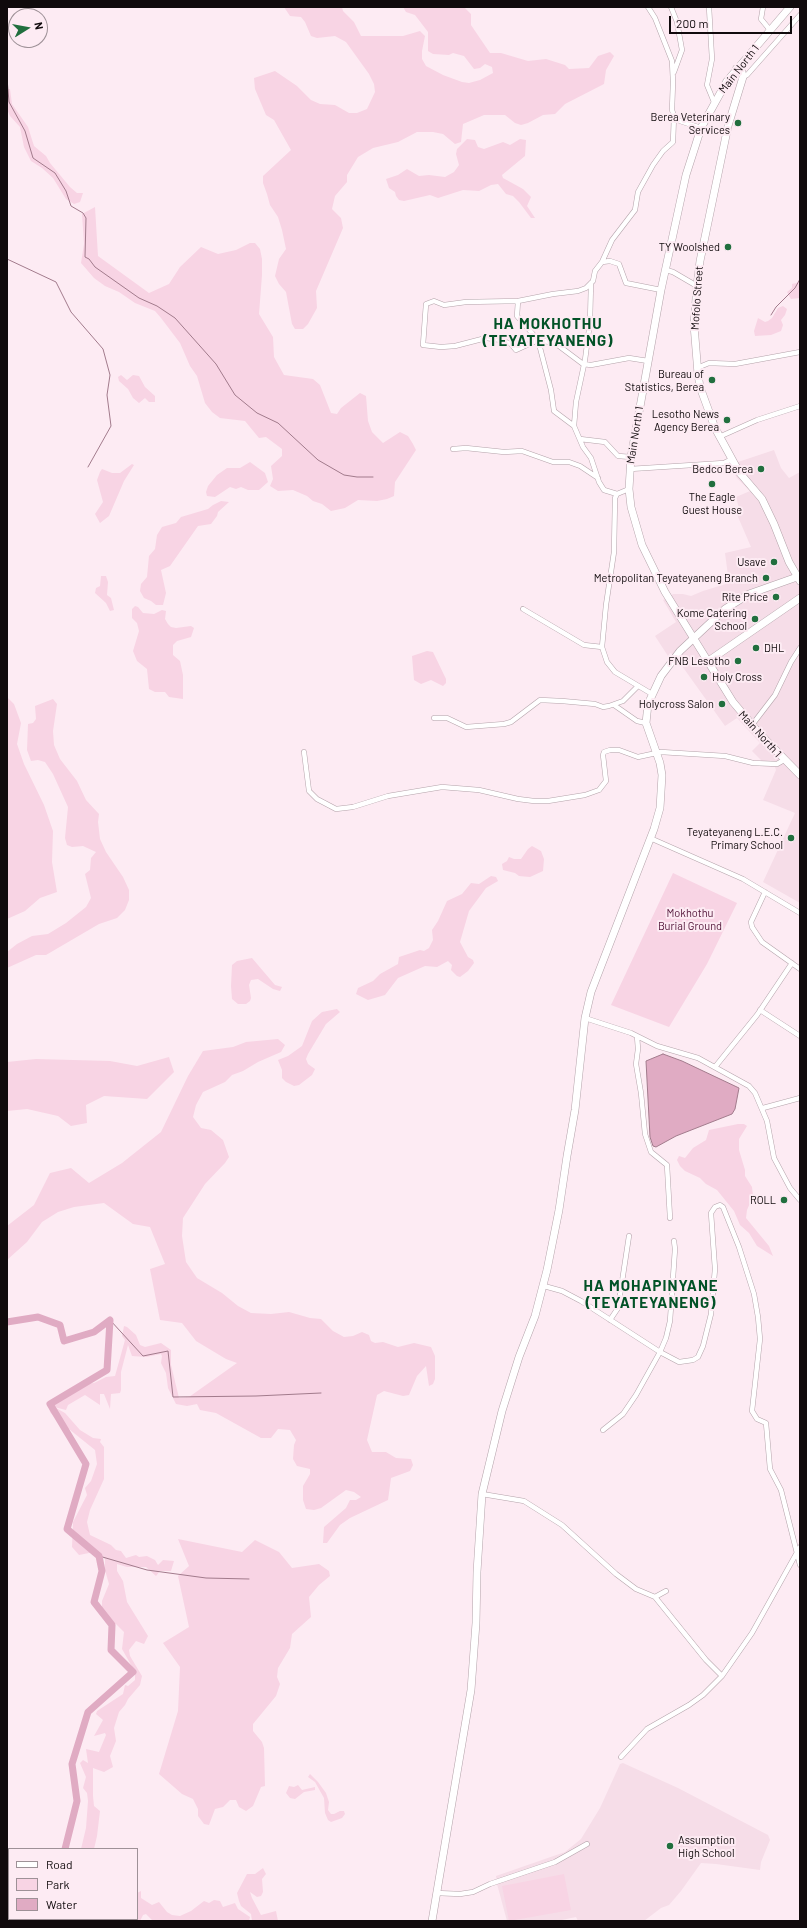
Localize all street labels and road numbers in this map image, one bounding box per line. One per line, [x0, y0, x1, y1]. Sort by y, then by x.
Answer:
street label: Main North 1 [716, 42, 762, 96]
street label: Mofolo Street [688, 266, 706, 330]
street label: Main North 1 [624, 405, 646, 465]
street label: Main North 1 [736, 708, 784, 760]

